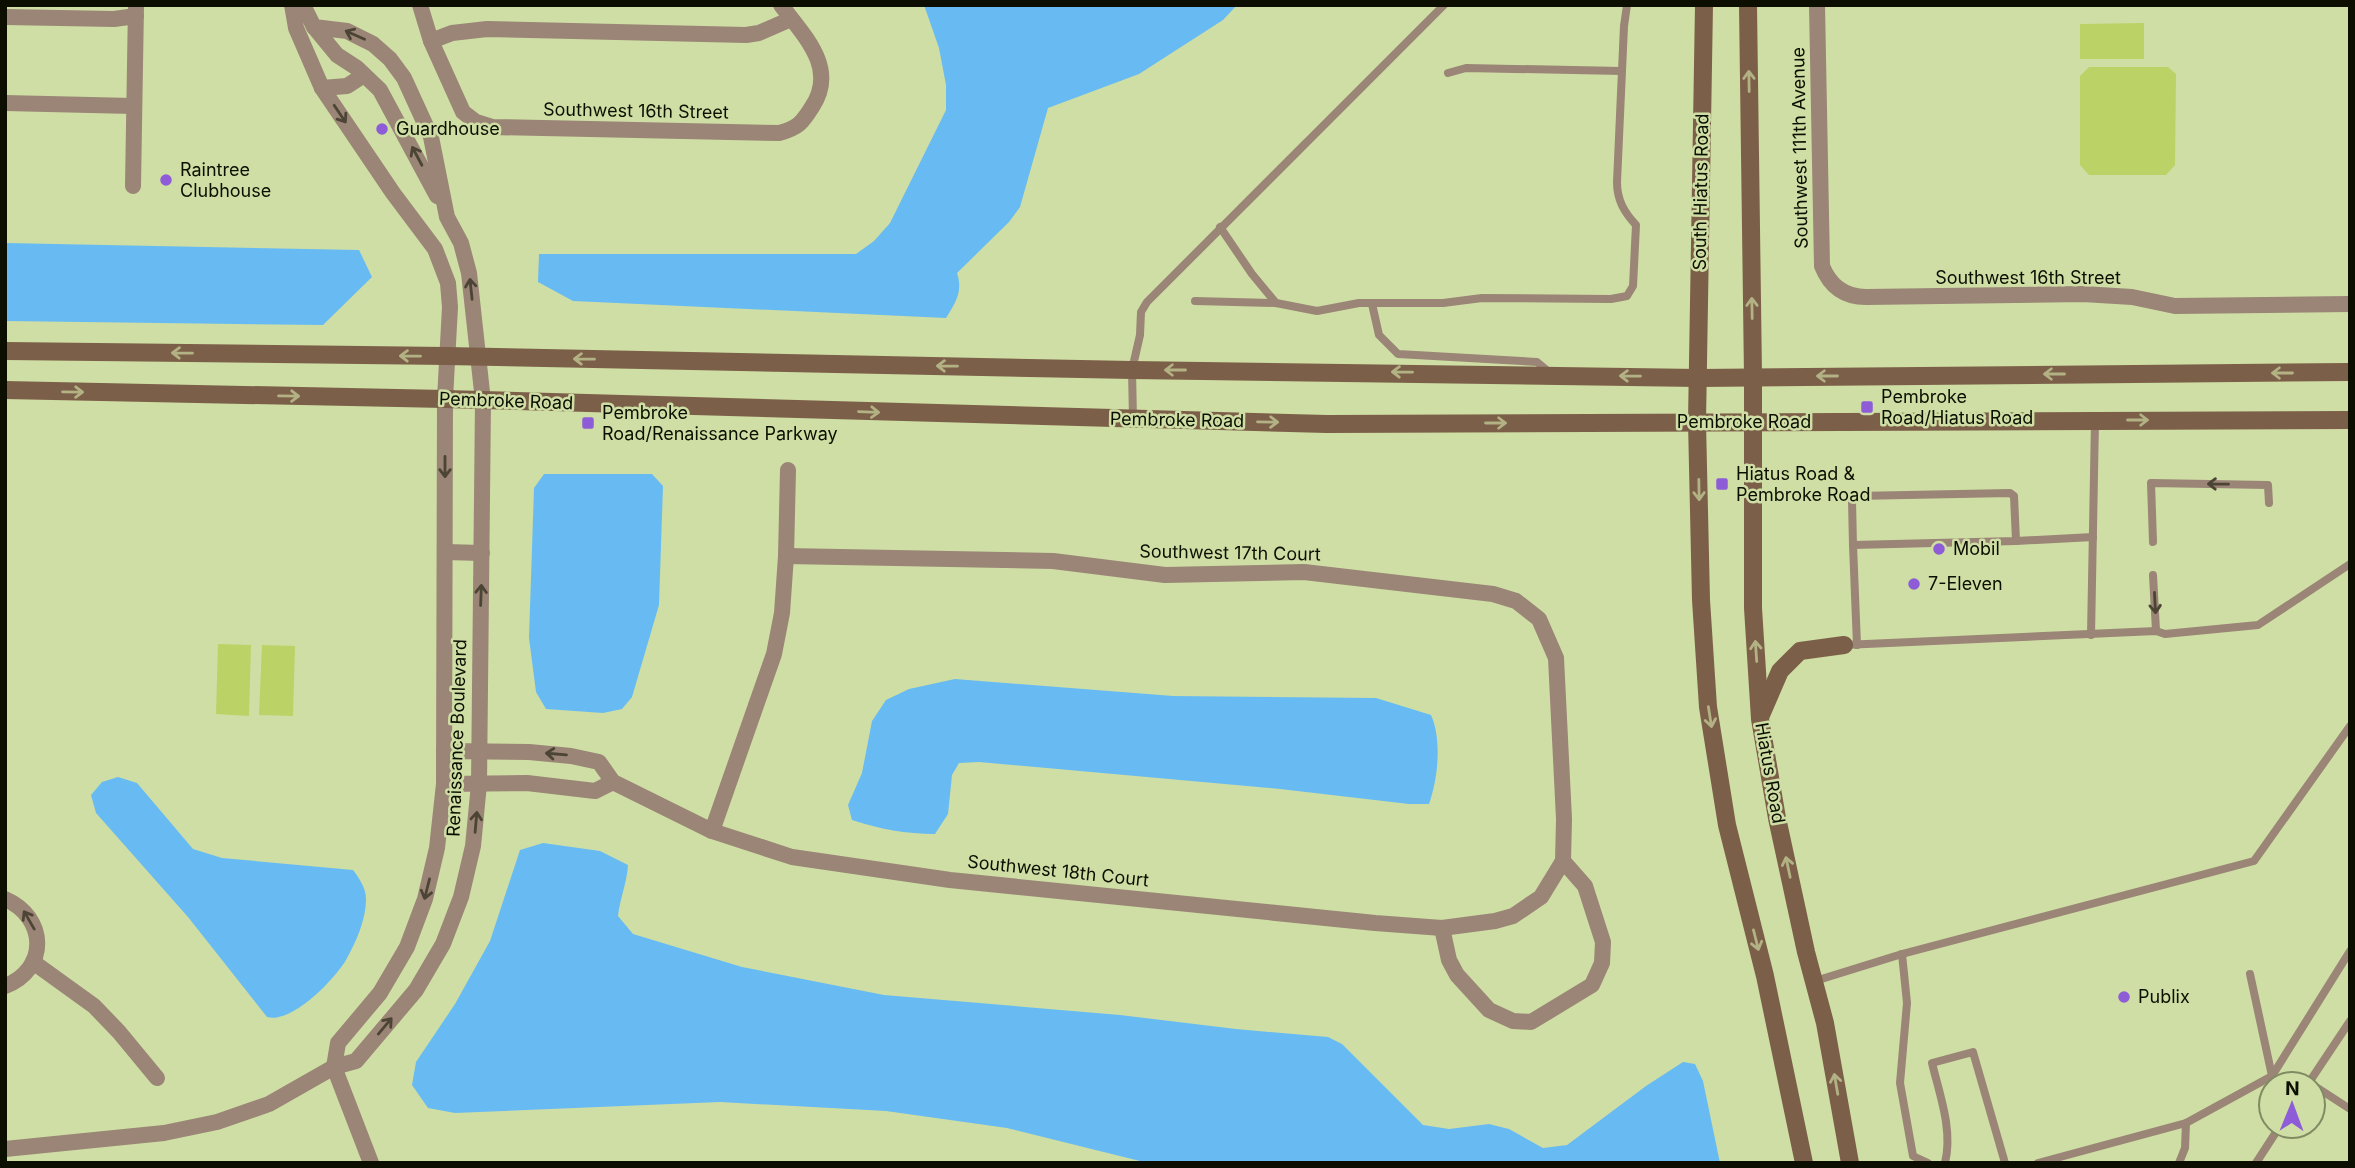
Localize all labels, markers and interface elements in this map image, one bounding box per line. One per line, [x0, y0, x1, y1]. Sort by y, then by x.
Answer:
one-way arrow [345, 28, 366, 41]
street label: Southwest 111th Avenue [1787, 47, 1812, 249]
one-way arrow [1742, 69, 1756, 92]
street label: Southwest 16th Street [543, 98, 729, 123]
one-way arrow [333, 104, 347, 123]
street label: South Hiatus Road [1689, 113, 1712, 271]
place label: Guardhouse [396, 118, 500, 139]
marker: Guardhouse [374, 121, 390, 137]
one-way arrow [409, 146, 423, 167]
place label: Raintree Clubhouse [180, 159, 271, 201]
marker: Raintree Clubhouse [158, 172, 174, 188]
street label: Southwest 16th Street [1935, 267, 2121, 288]
one-way arrow [464, 278, 477, 301]
one-way arrow [1745, 297, 1759, 320]
one-way arrow [171, 347, 194, 360]
one-way arrow [398, 349, 421, 363]
one-way arrow [573, 352, 596, 366]
one-way arrow [936, 359, 959, 373]
one-way arrow [1164, 363, 1187, 377]
one-way arrow [1391, 365, 1414, 379]
one-way arrow [2270, 366, 2293, 380]
one-way arrow [2043, 368, 2066, 381]
one-way arrow [1618, 369, 1641, 383]
one-way arrow [1815, 369, 1838, 383]
one-way arrow [62, 385, 85, 399]
place label: Pembroke Road/Hiatus Road [1881, 386, 2033, 428]
street label: Pembroke Road [438, 388, 574, 413]
one-way arrow [277, 389, 300, 403]
marker: Pembroke Road/Hiatus Road [1859, 399, 1875, 415]
place label: Pembroke Road/Renaissance Parkway [602, 402, 838, 444]
one-way arrow [858, 405, 881, 418]
street label: Pembroke Road [1110, 408, 1244, 431]
street label: Pembroke Road [1677, 411, 1811, 432]
one-way arrow [2127, 413, 2150, 427]
marker: Pembroke Road/Renaissance Parkway [580, 415, 596, 431]
one-way arrow [1256, 415, 1279, 429]
one-way arrow [1484, 416, 1507, 430]
one-way arrow [438, 456, 452, 479]
place label: Hiatus Road & Pembroke Road [1736, 463, 1870, 505]
marker: Hiatus Road & Pembroke Road [1714, 476, 1730, 492]
one-way arrow [1692, 478, 1705, 501]
one-way arrow [2207, 478, 2230, 491]
place label: Mobil [1953, 538, 2000, 559]
street label: Southwest 17th Court [1139, 540, 1321, 565]
marker: Mobil [1931, 541, 1947, 557]
place label: 7-Eleven [1928, 573, 2003, 594]
marker: 7-Eleven [1906, 576, 1922, 592]
one-way arrow [474, 584, 488, 607]
one-way arrow [2148, 591, 2161, 614]
street label: Renaissance Boulevard [443, 639, 470, 837]
one-way arrow [1749, 639, 1762, 662]
one-way arrow [1704, 705, 1717, 728]
street label: Hiatus Road [1751, 721, 1790, 825]
one-way arrow [545, 747, 568, 760]
one-way arrow [469, 812, 482, 834]
street label: Southwest 18th Court [966, 851, 1150, 890]
one-way arrow [1780, 856, 1794, 879]
one-way arrow [420, 877, 433, 900]
one-way arrow [22, 911, 36, 931]
one-way arrow [1750, 928, 1763, 951]
place label: Publix [2138, 986, 2190, 1007]
marker: Publix [2116, 989, 2132, 1005]
one-way arrow [378, 1018, 393, 1036]
north arrow [2257, 1070, 2327, 1140]
one-way arrow [1829, 1073, 1842, 1095]
text: N [2285, 1077, 2300, 1100]

